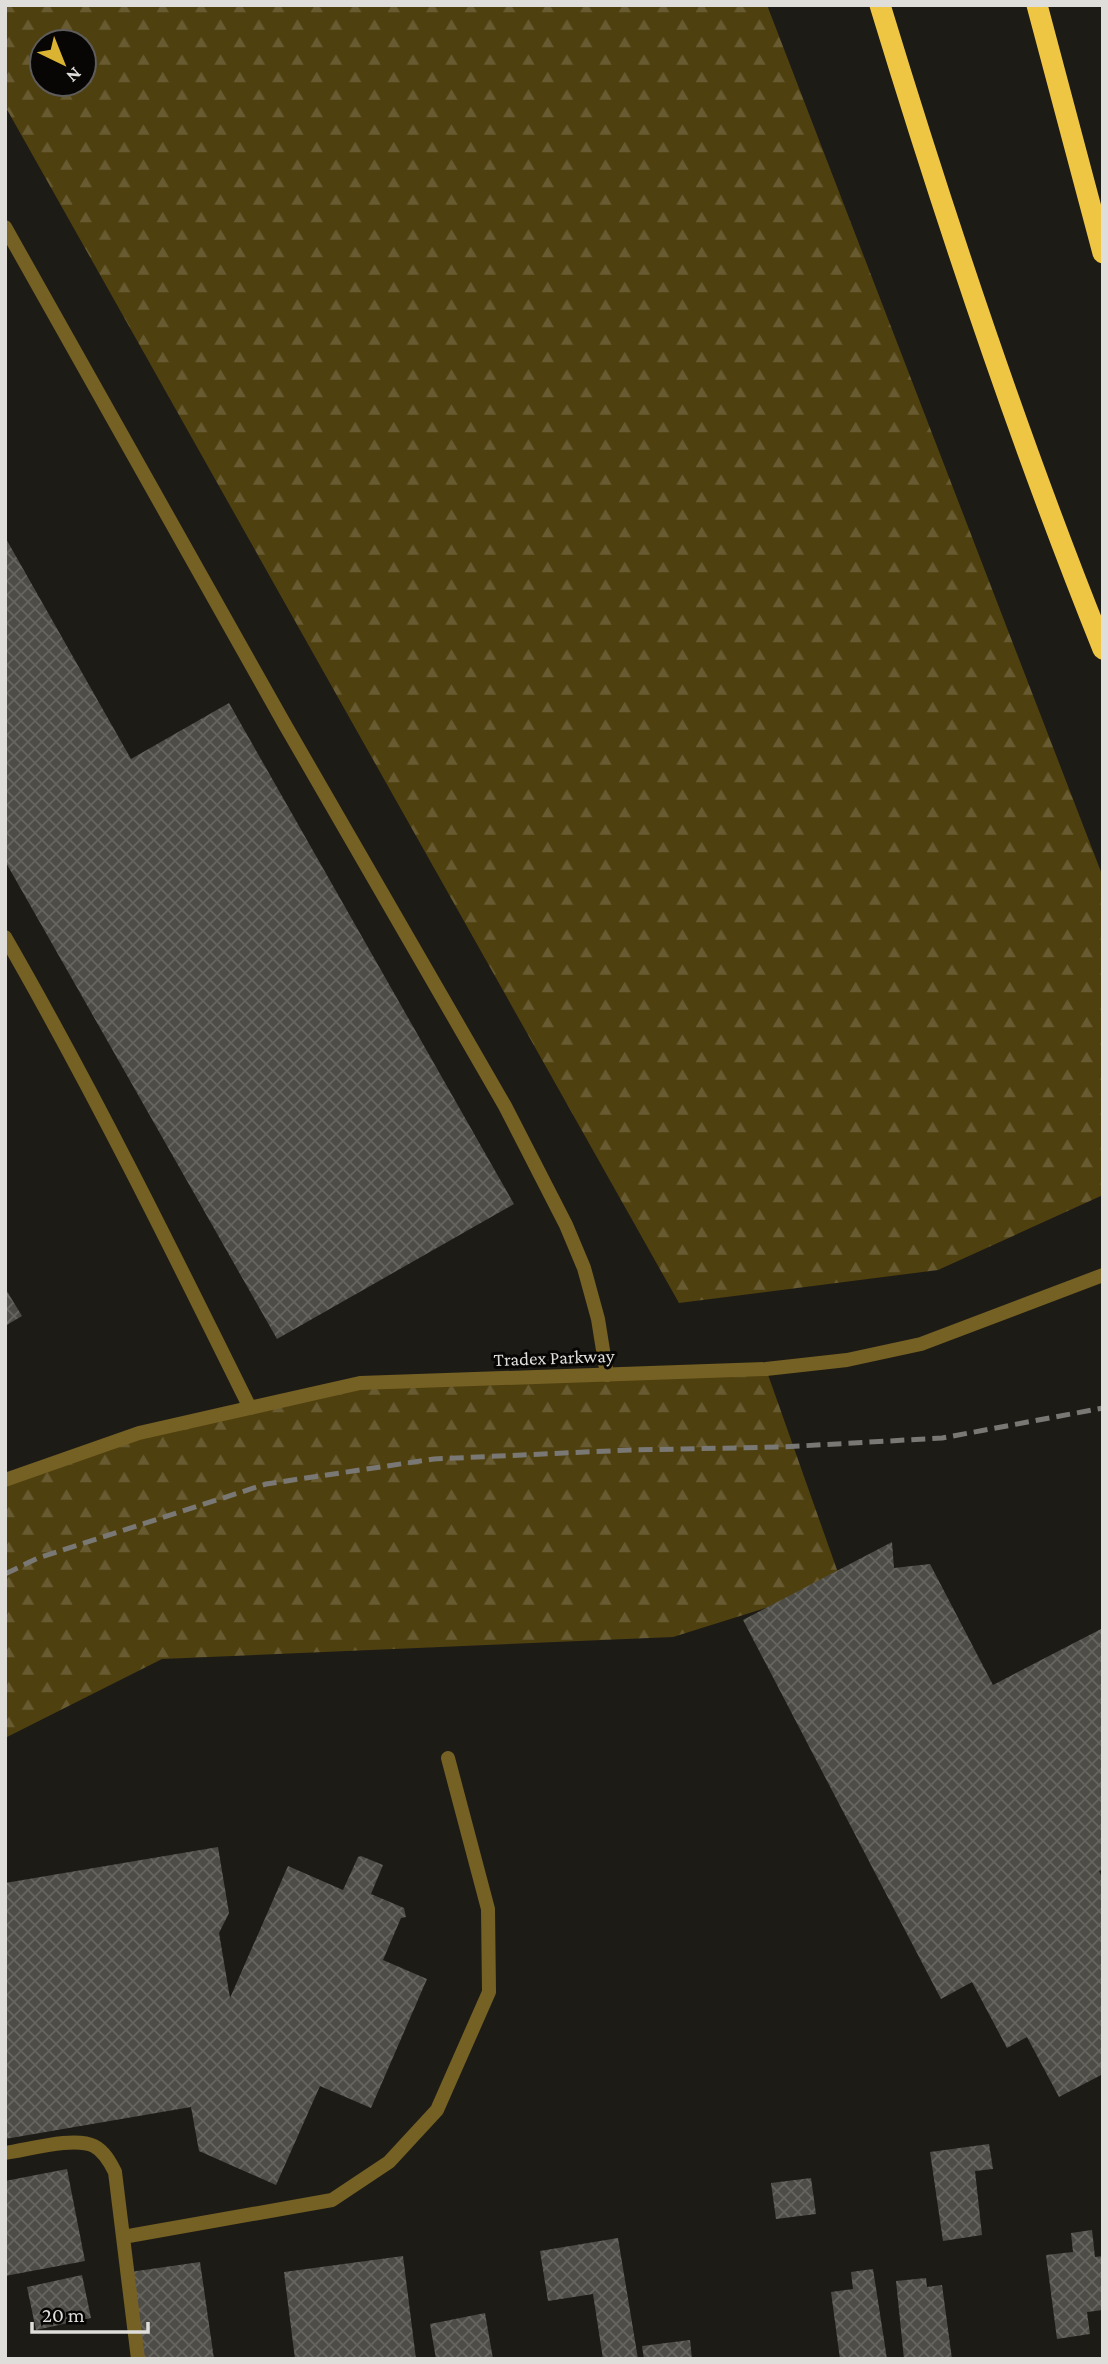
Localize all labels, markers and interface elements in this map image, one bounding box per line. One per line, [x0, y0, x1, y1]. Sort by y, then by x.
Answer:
north arrow [28, 28, 98, 98]
text: N [62, 63, 86, 87]
street label: Tradex Parkway [493, 1345, 615, 1370]
scale bar [32, 2290, 147, 2334]
text: 20 m [42, 2303, 85, 2327]

